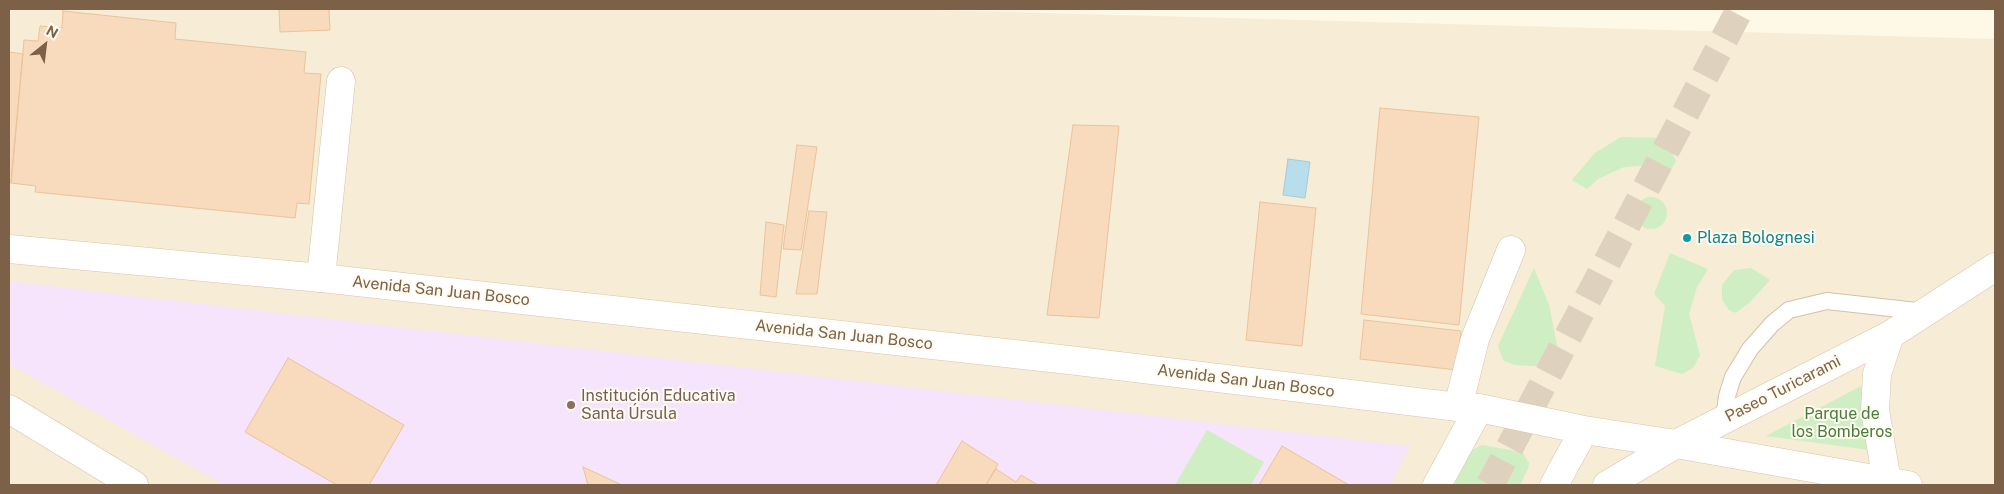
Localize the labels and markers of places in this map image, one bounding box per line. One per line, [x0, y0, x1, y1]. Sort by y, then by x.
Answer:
place label: Plaza Bolognesi [1697, 228, 1815, 248]
marker: Plaza Bolognesi [1681, 232, 1693, 244]
place label: Institución Educativa Santa Úrsula [581, 386, 736, 424]
marker: Institución Educativa Santa Úrsula [565, 399, 577, 411]

